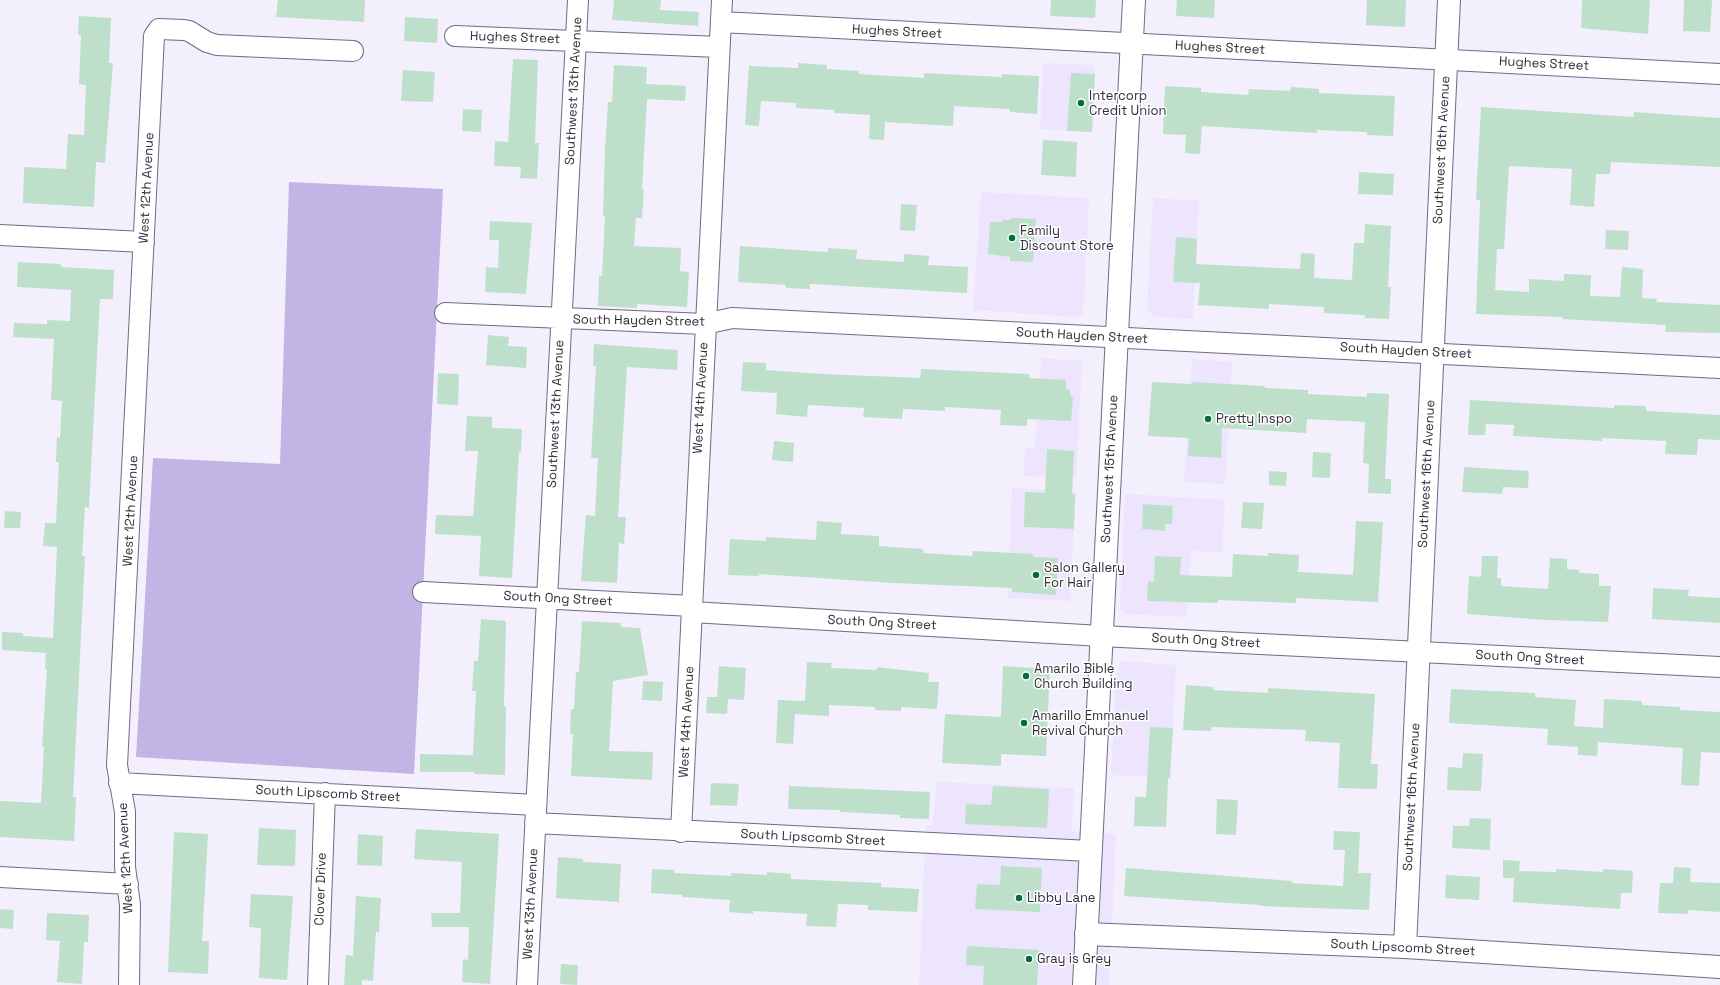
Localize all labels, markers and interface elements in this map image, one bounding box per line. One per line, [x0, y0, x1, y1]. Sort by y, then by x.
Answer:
street label: Southwest 13th Avenue [562, 17, 586, 165]
street label: Hughes Street [851, 22, 943, 42]
street label: Hughes Street [470, 29, 560, 47]
street label: Hughes Street [1174, 38, 1266, 58]
street label: Hughes Street [1498, 54, 1590, 74]
street label: Southwest 16th Avenue [1430, 75, 1454, 225]
place label: Intercorp Credit Union [1089, 88, 1166, 119]
marker: Intercorp Credit Union [1076, 98, 1086, 108]
street label: West 12th Avenue [136, 132, 158, 244]
place label: Family Discount Store [1020, 223, 1114, 254]
marker: Family Discount Store [1007, 233, 1017, 243]
street label: South Hayden Street [573, 312, 705, 330]
street label: South Hayden Street [1016, 325, 1148, 347]
street label: Southwest 13th Avenue [544, 340, 568, 488]
street label: South Hayden Street [1340, 340, 1472, 362]
street label: West 14th Avenue [690, 342, 712, 454]
street label: Southwest 15th Avenue [1098, 395, 1122, 543]
street label: Southwest 16th Avenue [1415, 399, 1439, 549]
place label: Pretty Inspo [1216, 411, 1292, 427]
marker: Pretty Inspo [1203, 414, 1213, 424]
street label: West 12th Avenue [120, 455, 142, 567]
place label: Salon Gallery For Hair [1044, 560, 1125, 591]
marker: Salon Gallery For Hair [1031, 570, 1041, 580]
street label: South Ong Street [503, 588, 613, 610]
street label: South Ong Street [827, 612, 937, 634]
street label: South Ong Street [1151, 630, 1261, 652]
street label: South Ong Street [1475, 647, 1585, 669]
place label: Amarilo Bible Church Building [1034, 661, 1133, 692]
street label: West 14th Avenue [676, 666, 698, 778]
marker: Amarilo Bible Church Building [1021, 671, 1031, 681]
place label: Amarillo Emmanuel Revival Church [1032, 708, 1149, 739]
marker: Amarillo Emmanuel Revival Church [1019, 718, 1029, 728]
street label: Southwest 16th Avenue [1400, 722, 1424, 872]
street label: South Lipscomb Street [255, 782, 401, 806]
street label: West 12th Avenue [115, 802, 137, 914]
street label: South Lipscomb Street [740, 826, 886, 850]
street label: West 13th Avenue [520, 848, 542, 960]
street label: Clover Drive [312, 852, 330, 926]
place label: Libby Lane [1027, 890, 1096, 906]
marker: Libby Lane [1014, 893, 1024, 903]
street label: South Lipscomb Street [1330, 936, 1476, 960]
place label: Gray is Grey [1037, 951, 1111, 967]
marker: Gray is Grey [1024, 954, 1034, 964]

